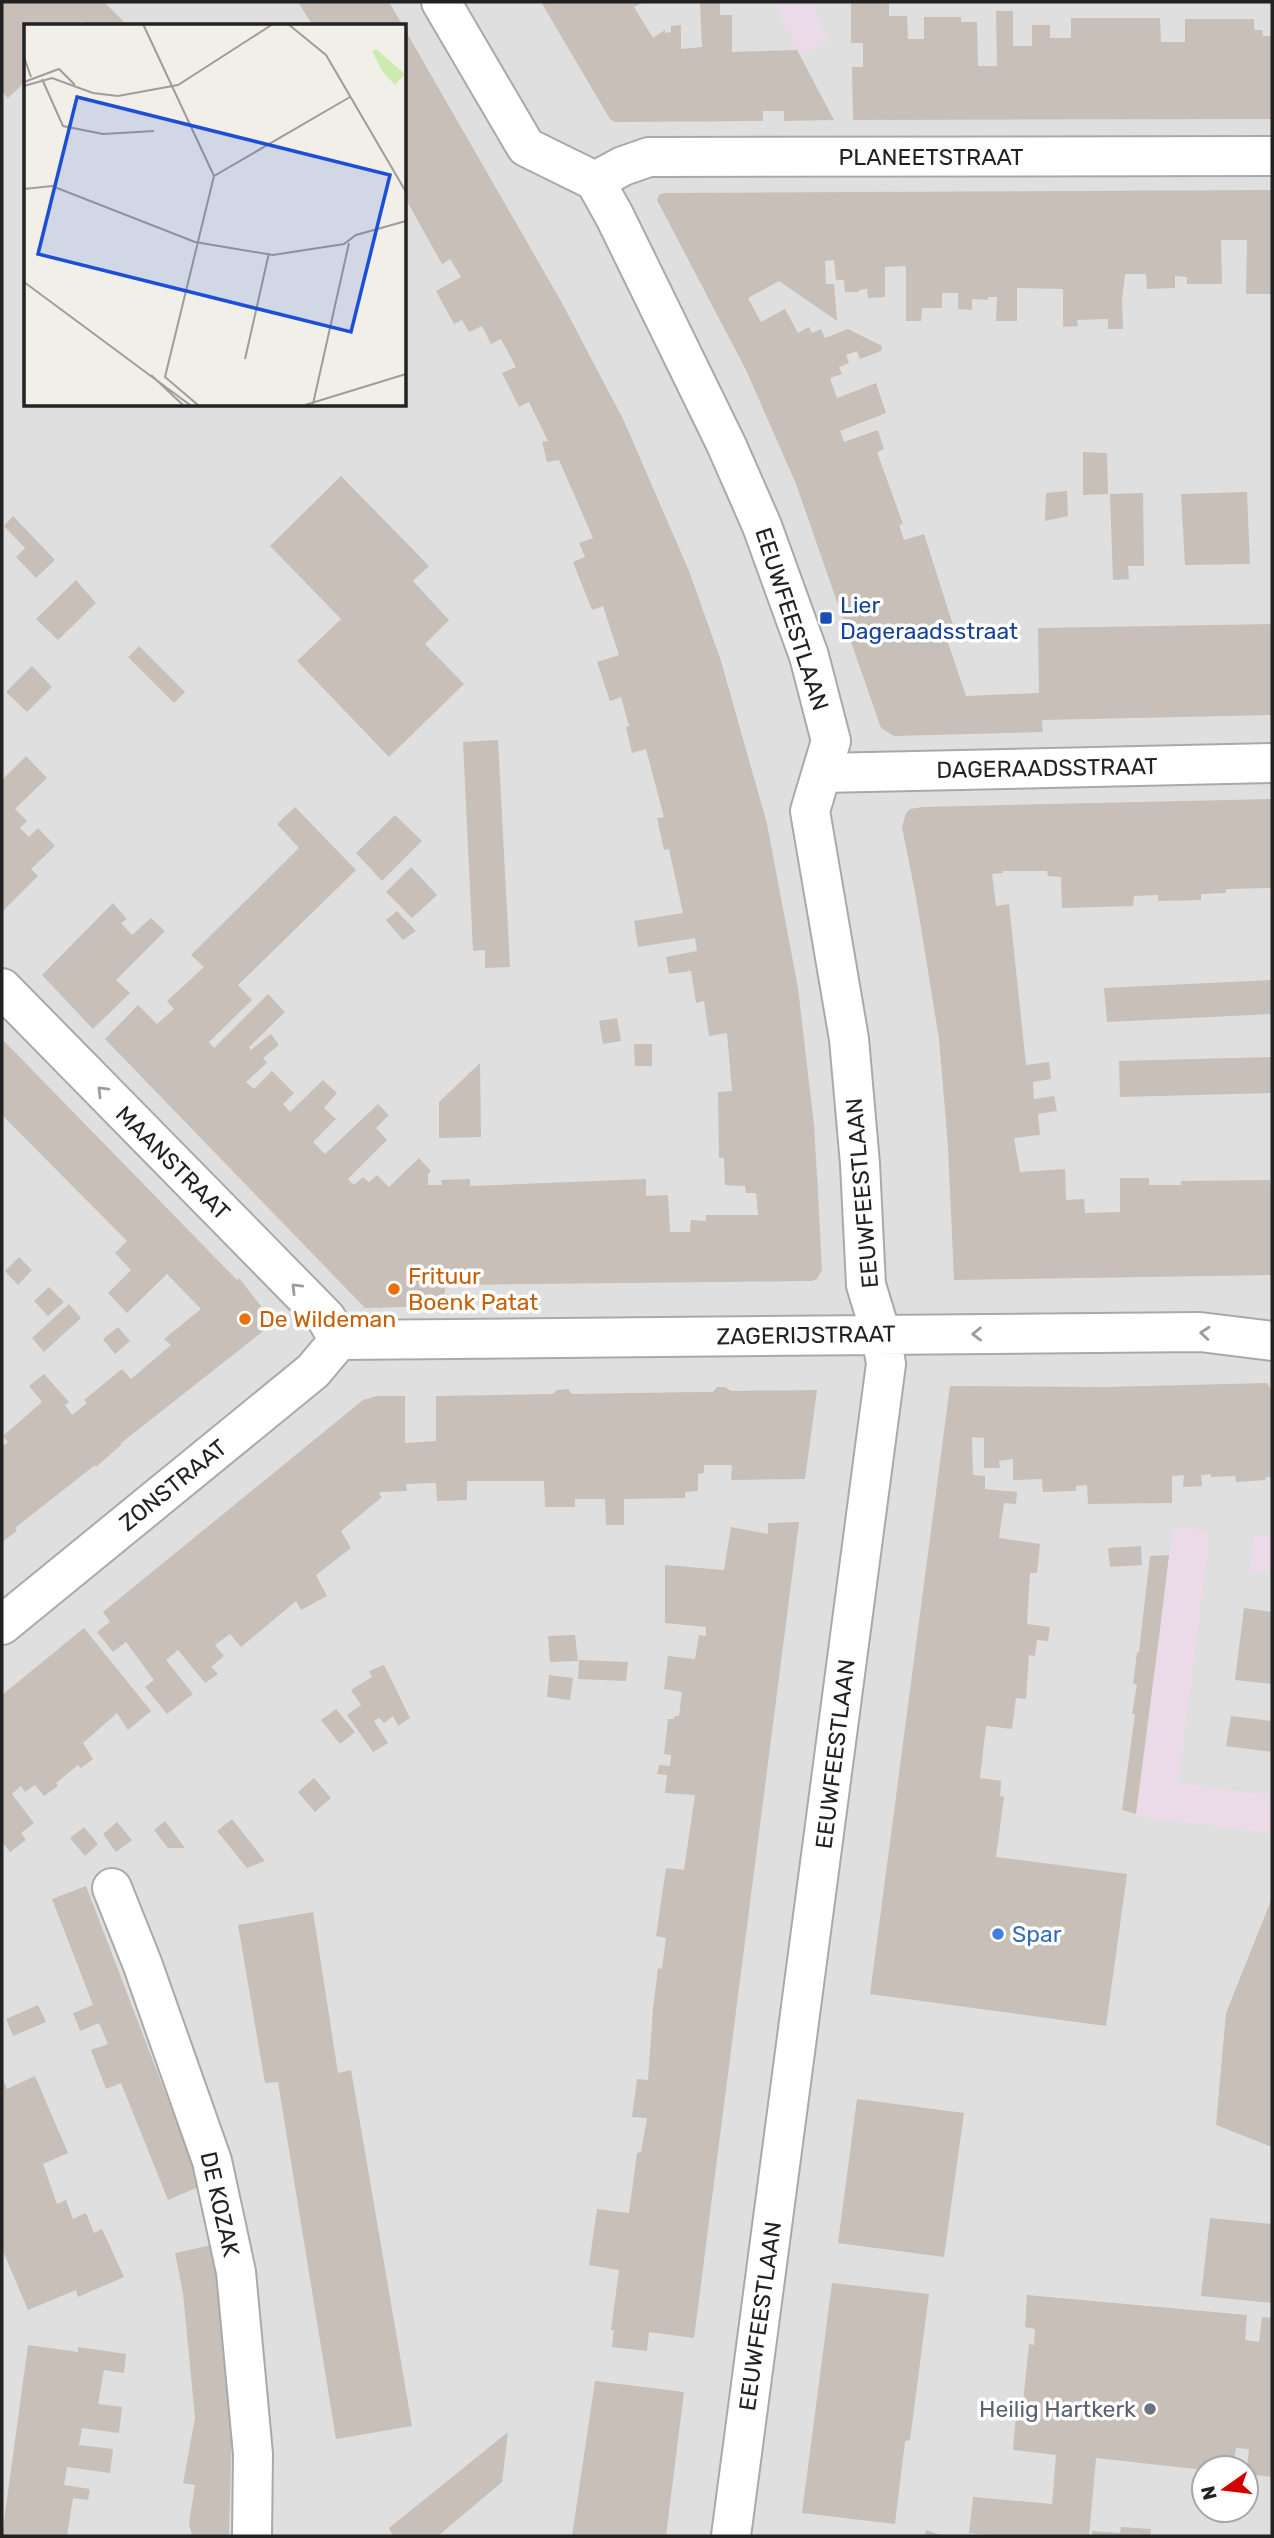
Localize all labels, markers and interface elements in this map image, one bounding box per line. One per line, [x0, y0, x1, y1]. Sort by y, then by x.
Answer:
inset map [24, 24, 406, 406]
street label: PLANEETSTRAAT [838, 143, 1024, 171]
street label: EEUWFEESTLAAN [749, 524, 835, 714]
place label: Lier Dageraadsstraat [840, 591, 1018, 645]
marker: Lier Dageraadsstraat [818, 610, 834, 626]
street label: DAGERAADSSTRAAT [936, 752, 1158, 784]
one-way arrow [98, 1086, 111, 1099]
street label: EEUWFEESTLAAN [840, 1097, 884, 1289]
street label: MAANSTRAAT [110, 1100, 236, 1226]
place label: Frituur Boenk Patat [408, 1262, 538, 1316]
marker: Frituur Boenk Patat [386, 1281, 402, 1297]
one-way arrow [292, 1284, 304, 1296]
place label: De Wildeman [259, 1305, 396, 1333]
marker: De Wildeman [237, 1311, 253, 1327]
street label: ZAGERIJSTRAAT [716, 1319, 896, 1351]
one-way arrow [971, 1326, 982, 1342]
one-way arrow [1199, 1326, 1210, 1341]
street label: ZONSTRAAT [114, 1433, 232, 1537]
street label: EEUWFEESTLAAN [809, 1658, 861, 1850]
place label: Spar [1012, 1920, 1062, 1948]
marker: Spar [990, 1926, 1006, 1942]
street label: DE KOZAK [194, 2149, 246, 2259]
street label: EEUWFEESTLAAN [733, 2220, 787, 2412]
place label: Heilig Hartkerk [979, 2395, 1136, 2423]
marker: Heilig Hartkerk [1142, 2401, 1158, 2417]
north arrow [1190, 2454, 1260, 2524]
text: N [1196, 2484, 1222, 2502]

